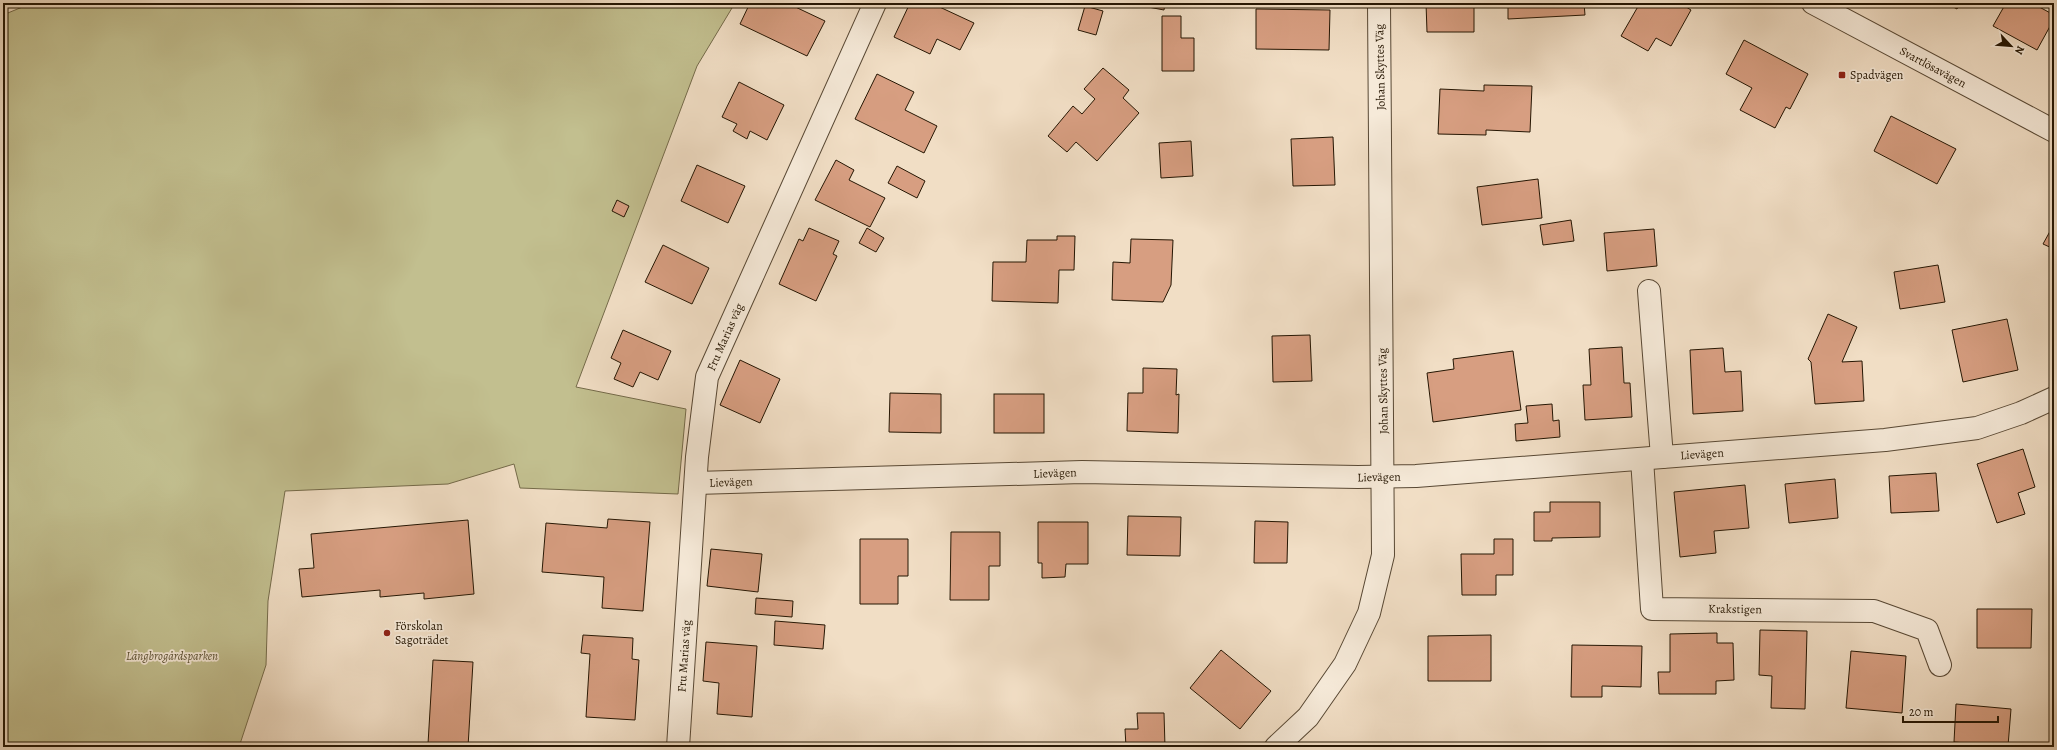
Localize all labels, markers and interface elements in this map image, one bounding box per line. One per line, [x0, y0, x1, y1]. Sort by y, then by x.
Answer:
street label: Johan Skyttes Väg [1371, 24, 1389, 110]
north arrow [1991, 26, 2031, 66]
street label: Svartlösavägen [1897, 43, 1969, 91]
text: N [2011, 43, 2028, 57]
place label: Spadvägen [1850, 67, 1904, 83]
marker: Spadvägen [1837, 70, 1847, 80]
street label: Fru Marias väg [703, 301, 747, 373]
street label: Johan Skyttes Väg [1374, 348, 1392, 434]
street label: Lievägen [1680, 444, 1725, 463]
street label: Lievägen [1033, 464, 1077, 482]
street label: Lievägen [1357, 469, 1401, 485]
street label: Lievägen [709, 473, 753, 491]
street label: Krakstigen [1708, 601, 1762, 617]
place label: Förskolan Sagoträdet [395, 618, 449, 648]
street label: Fru Marias väg [673, 619, 695, 693]
marker: Förskolan Sagoträdet [382, 628, 392, 638]
park label: Långbrogårdsparken [126, 648, 218, 664]
scale bar [1903, 698, 1998, 724]
text: 20 m [1909, 704, 1933, 720]

